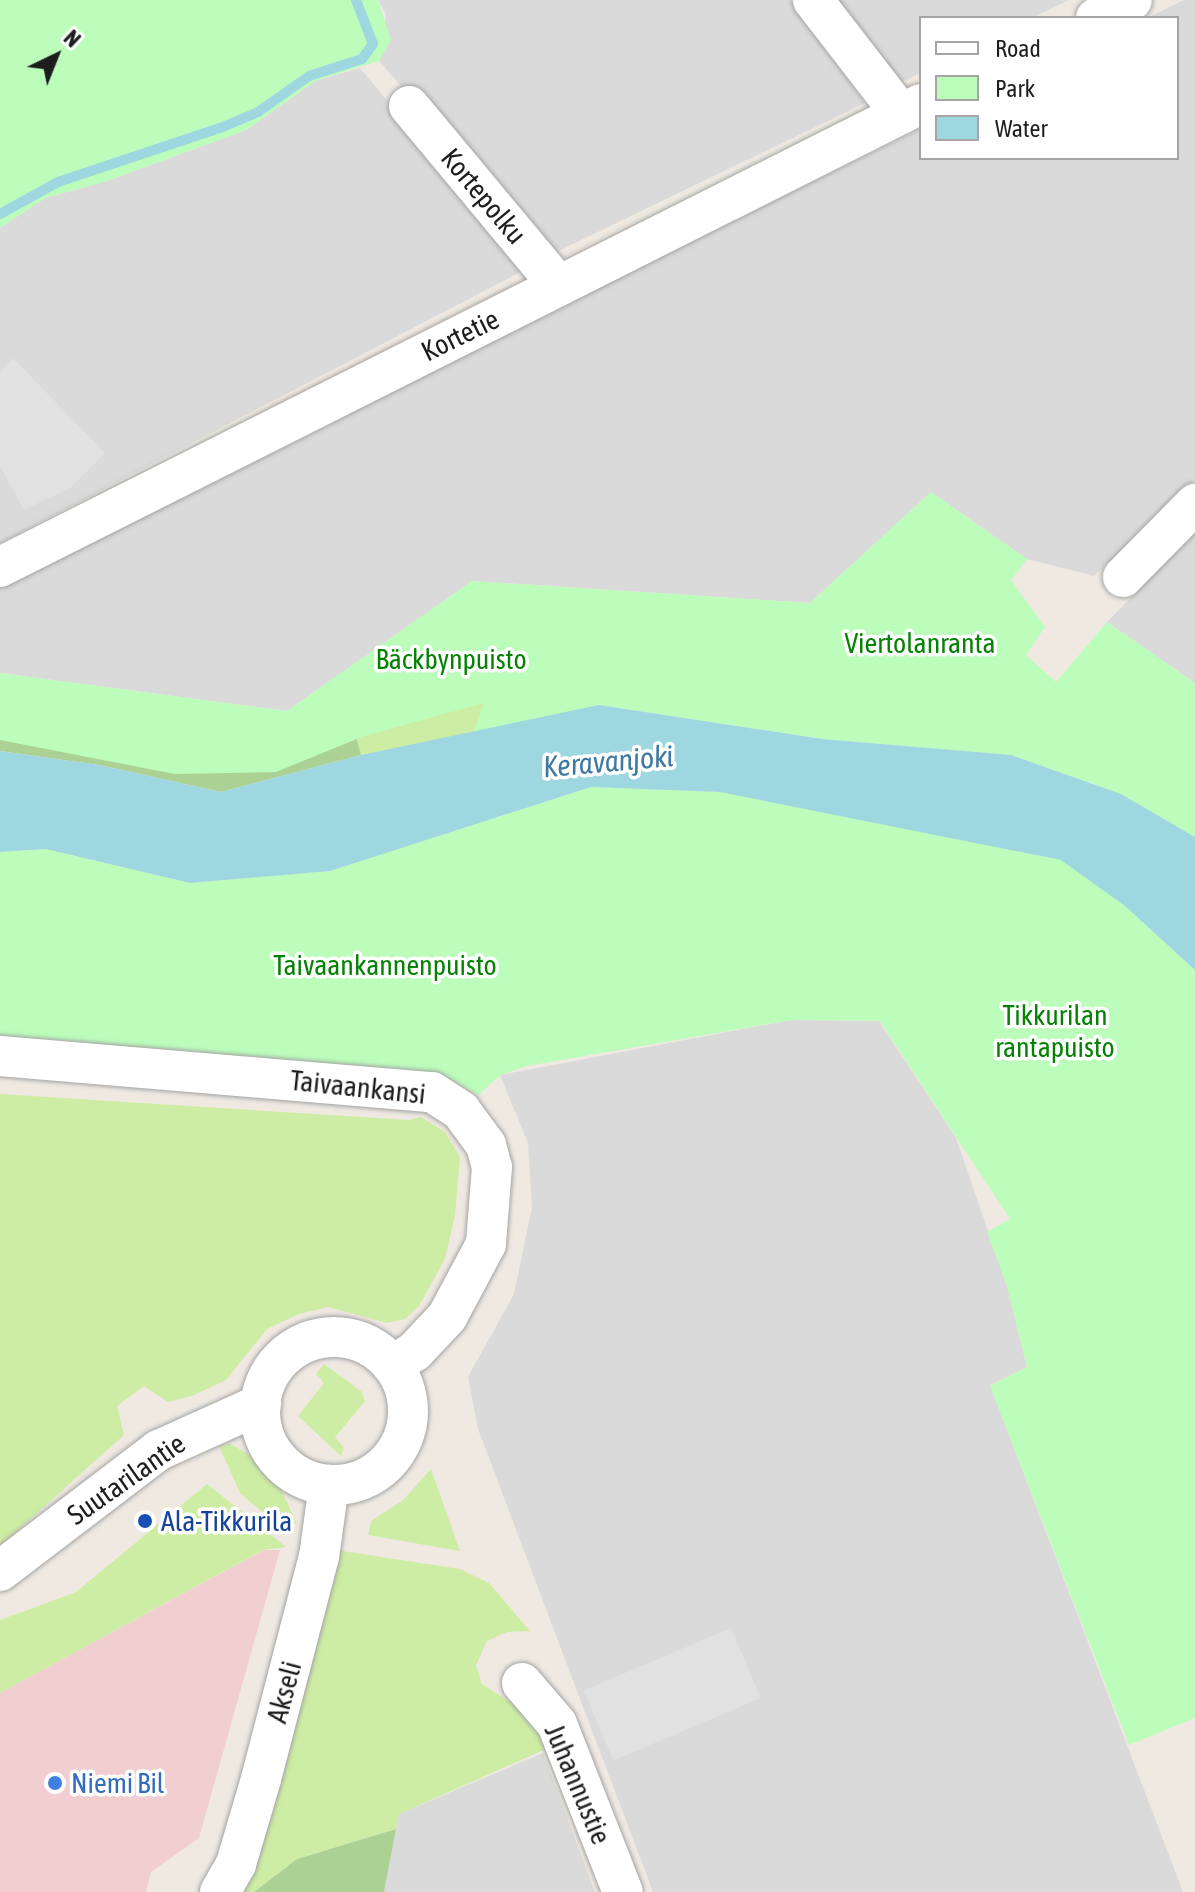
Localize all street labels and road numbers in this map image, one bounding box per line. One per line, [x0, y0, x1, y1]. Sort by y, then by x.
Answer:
street label: Kortepolku [434, 141, 534, 251]
street label: Kortetie [416, 302, 504, 368]
street label: Taivaankansi [289, 1063, 427, 1111]
street label: Suutarilantie [61, 1426, 191, 1532]
street label: Akseli [260, 1657, 308, 1727]
street label: Juhannustie [538, 1719, 618, 1849]

